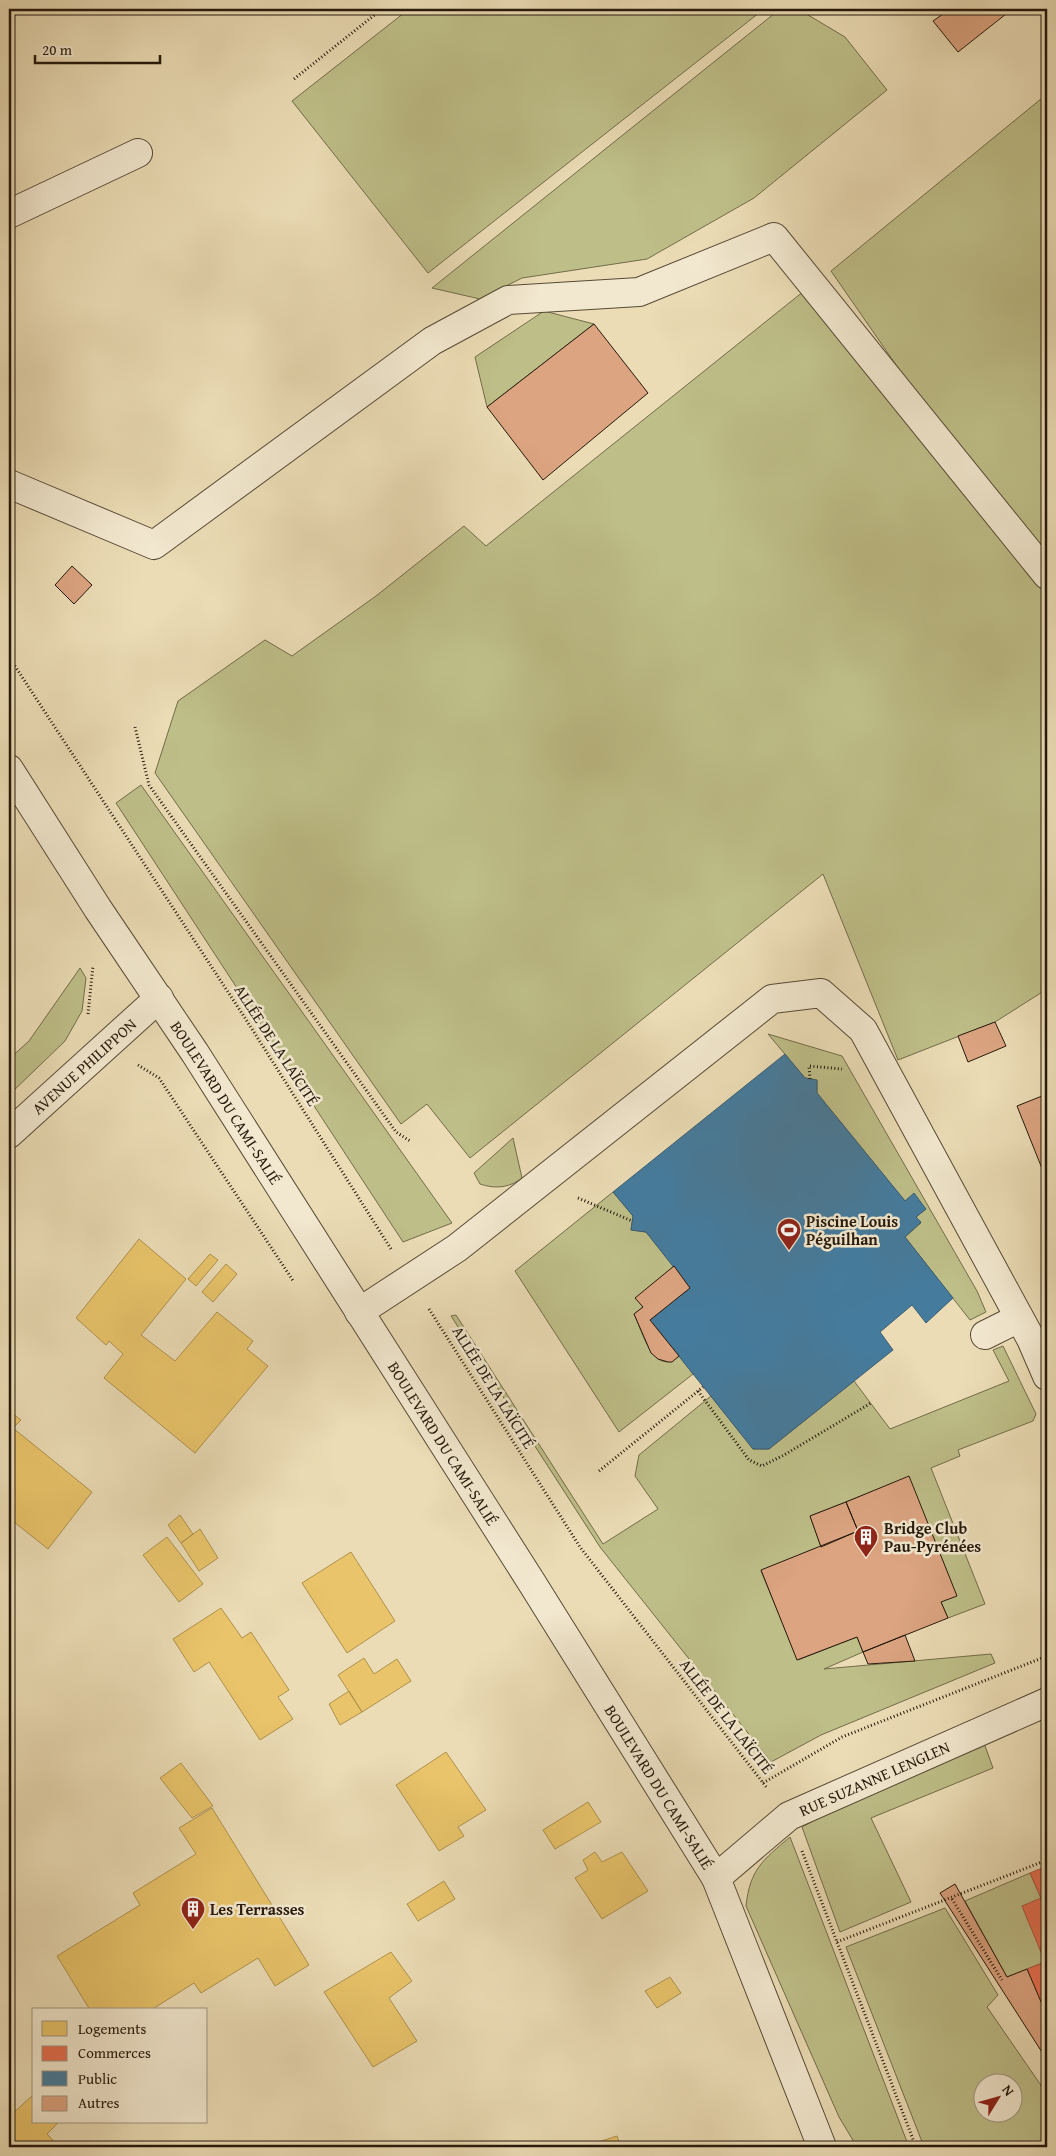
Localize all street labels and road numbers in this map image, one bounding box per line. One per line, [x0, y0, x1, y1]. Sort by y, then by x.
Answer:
street label: ALLÉE DE LA LAÏCITÉ [229, 980, 325, 1110]
street label: AVENUE PHILIPPON [26, 1012, 142, 1120]
street label: BOULEVARD DU CAMI-SALIÉ [165, 1016, 287, 1189]
street label: ALLÉE DE LA LAÏCITÉ [447, 1321, 541, 1453]
street label: BOULEVARD DU CAMI-SALIÉ [382, 1357, 504, 1530]
street label: ALLÉE DE LA LAÏCITÉ [674, 1653, 780, 1779]
street label: BOULEVARD DU CAMI-SALIÉ [599, 1700, 720, 1874]
street label: RUE SUZANNE LENGLEN [795, 1734, 954, 1822]

